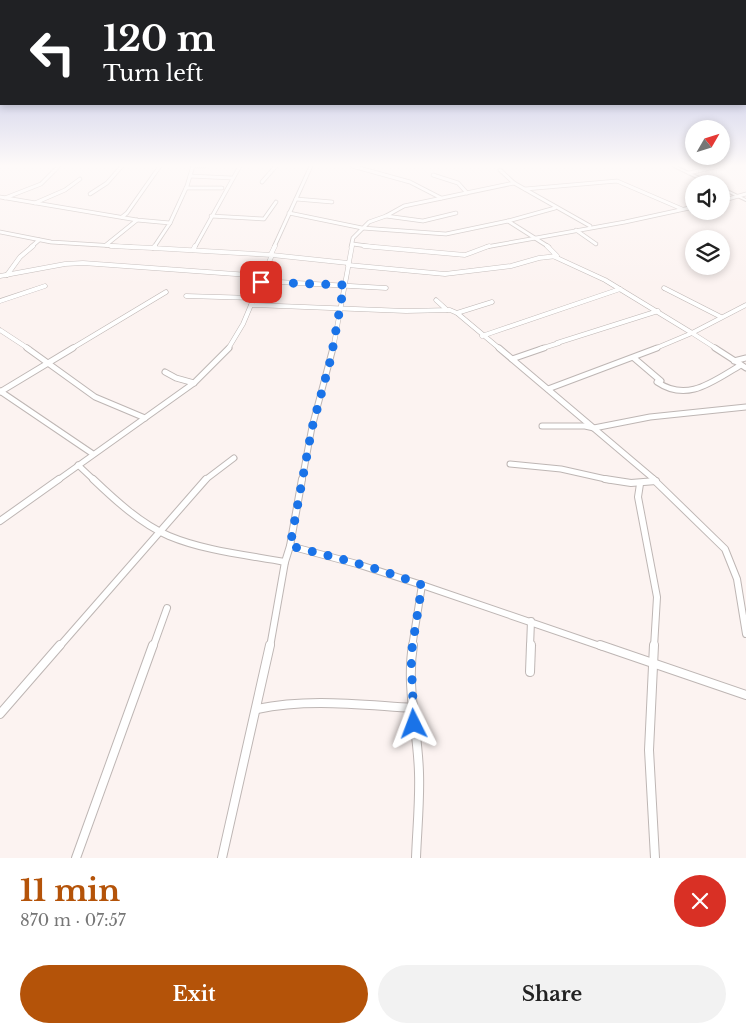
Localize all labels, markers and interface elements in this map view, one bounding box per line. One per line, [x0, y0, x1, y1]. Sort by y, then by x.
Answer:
text: 120 m [103, 17, 216, 60]
icon: left [20, 20, 85, 85]
text: Turn left [103, 60, 203, 87]
north arrow [685, 120, 730, 165]
map controls [685, 120, 730, 275]
button: sound [685, 175, 730, 220]
button: layers [685, 230, 730, 275]
pin [240, 261, 282, 303]
icon: arrive [247, 268, 275, 296]
position arrow [387, 697, 439, 749]
text: 11 min [20, 872, 120, 909]
button: close [674, 875, 726, 927]
text: 870 m · 07:57 [20, 910, 126, 930]
button: Exit [20, 965, 368, 1023]
button: Share [378, 965, 726, 1023]

